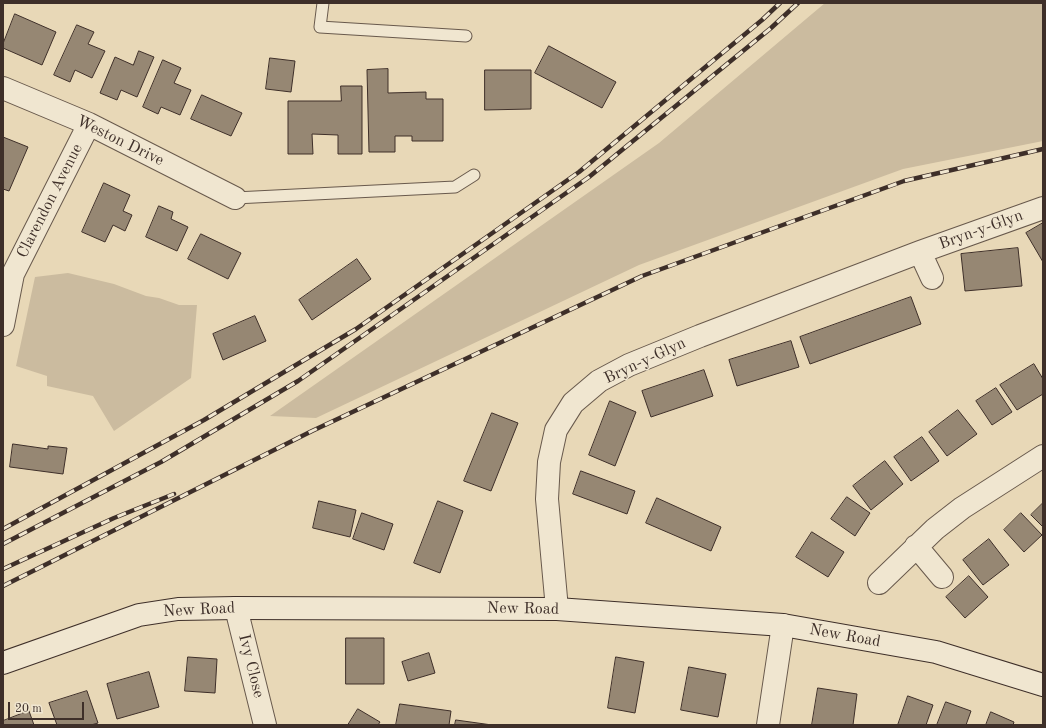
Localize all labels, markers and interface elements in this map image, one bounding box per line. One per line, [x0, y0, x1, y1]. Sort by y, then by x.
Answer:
street label: Weston Drive [73, 112, 167, 170]
street label: Clarendon Avenue [13, 141, 87, 261]
street label: Bryn-y-Glyn [936, 206, 1026, 254]
street label: Bryn-y-Glyn [601, 334, 689, 388]
street label: New Road [162, 599, 236, 621]
street label: New Road [487, 599, 559, 619]
street label: New Road [808, 620, 882, 652]
street label: Ivy Close [234, 632, 268, 700]
scale bar [10, 694, 86, 720]
text: 20 m [15, 703, 42, 715]

